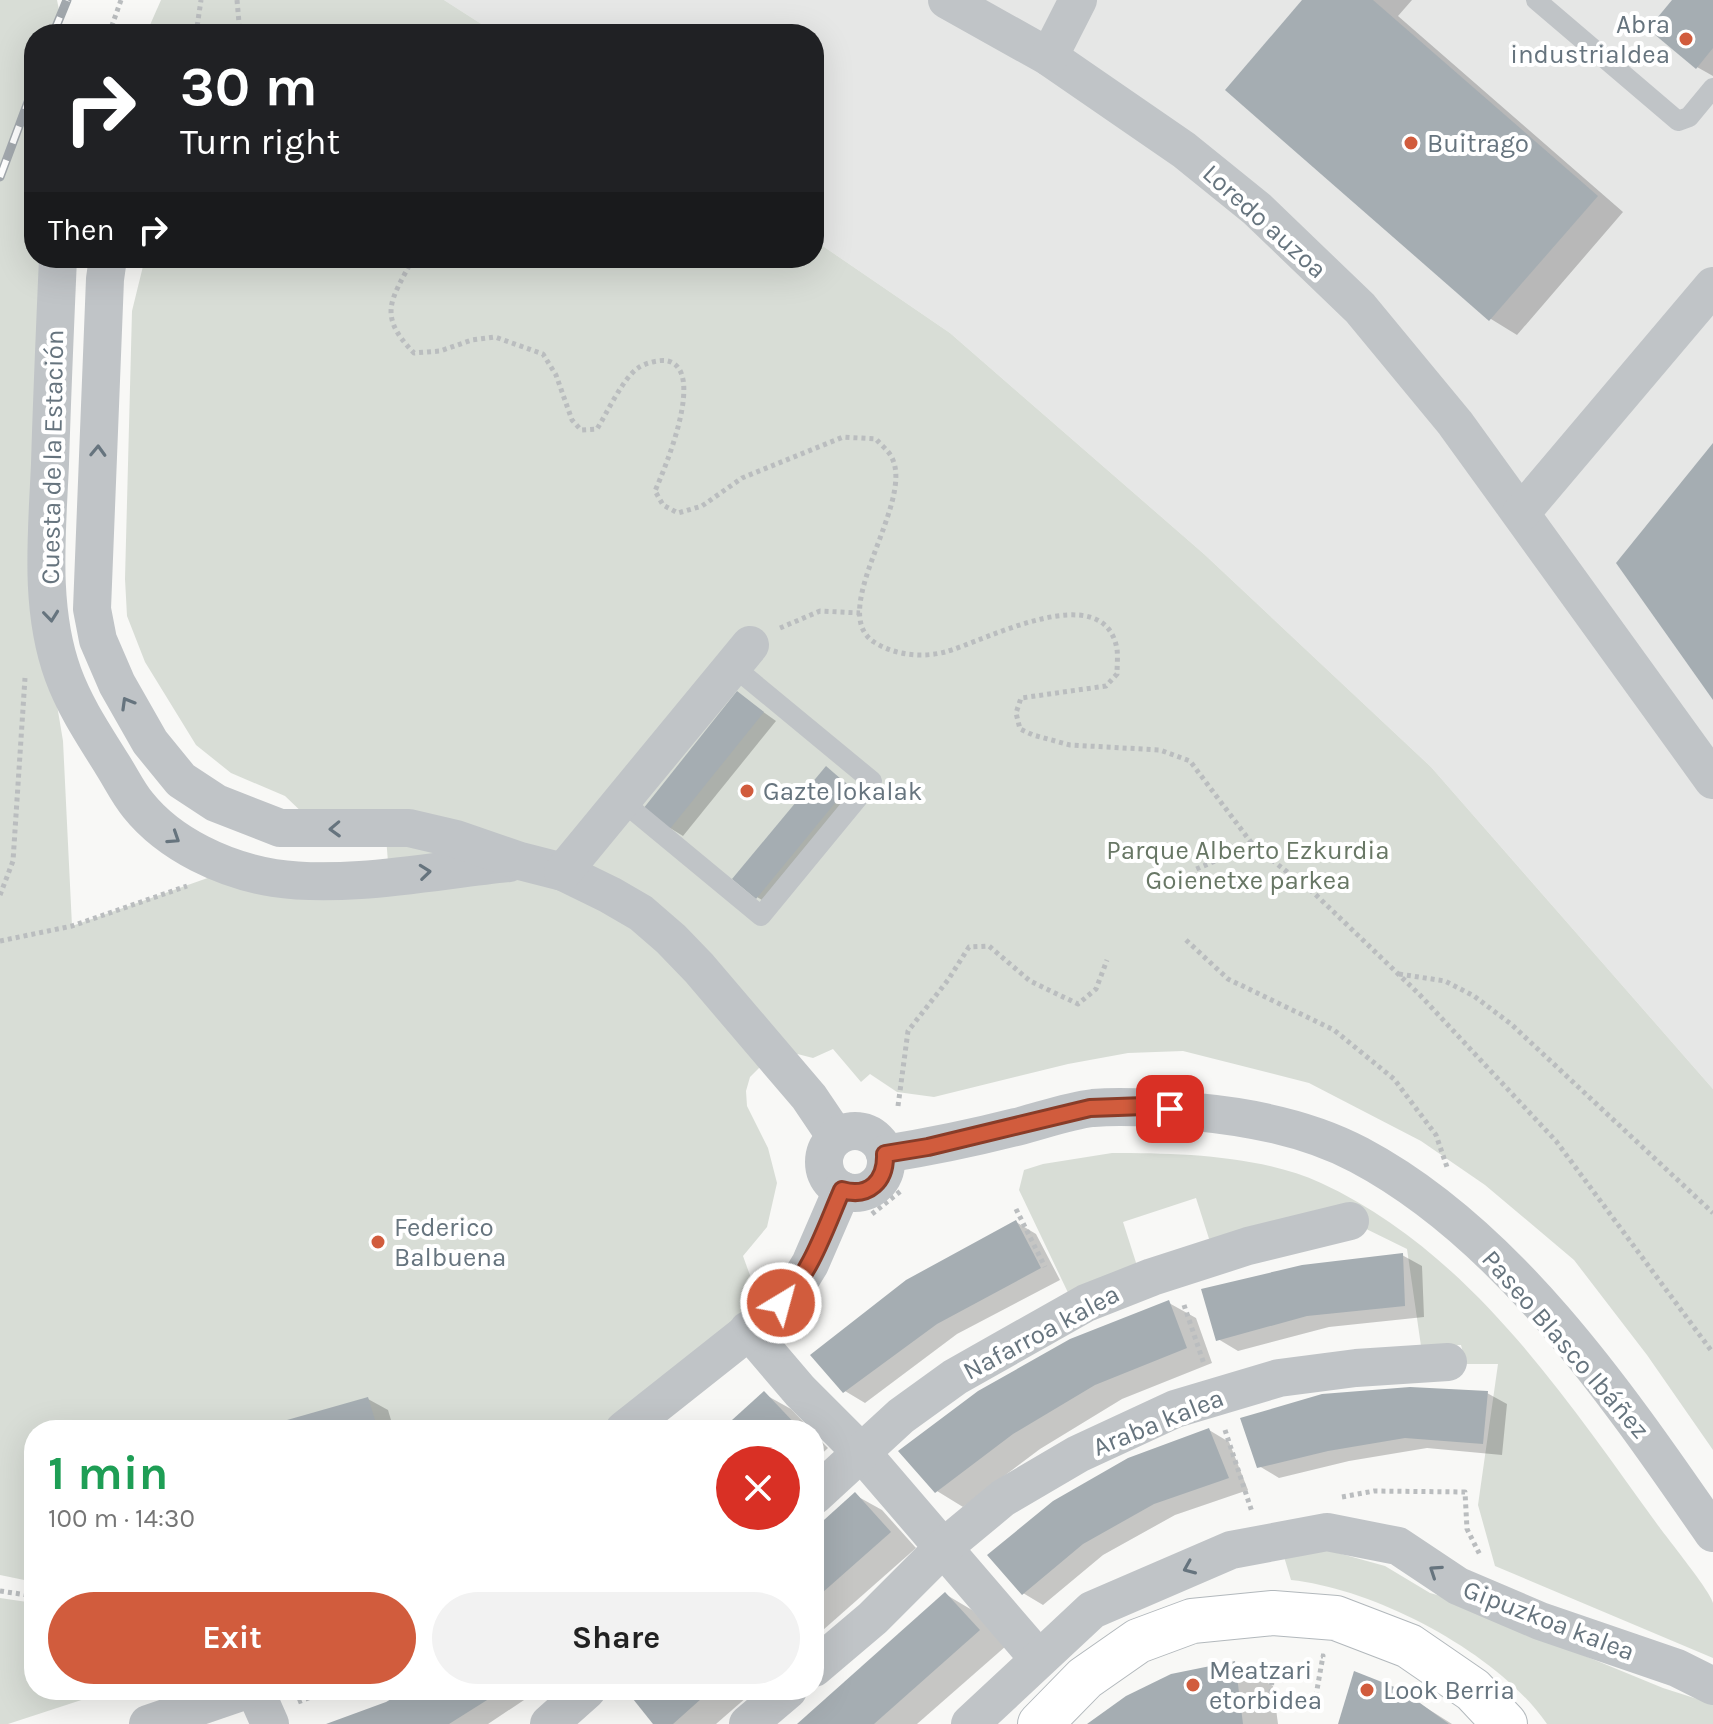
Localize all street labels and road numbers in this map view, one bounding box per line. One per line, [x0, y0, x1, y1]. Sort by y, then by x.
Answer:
street label: Loredo auzoa [1196, 158, 1333, 285]
street label: Cuesta de la Estación [35, 329, 70, 585]
street label: Paseo Blasco Ibáñez [1475, 1244, 1656, 1445]
street label: Nafarroa kalea [958, 1278, 1125, 1387]
street label: Araba kalea [1088, 1382, 1228, 1463]
street label: Gipuzkoa kalea [1459, 1574, 1639, 1667]

